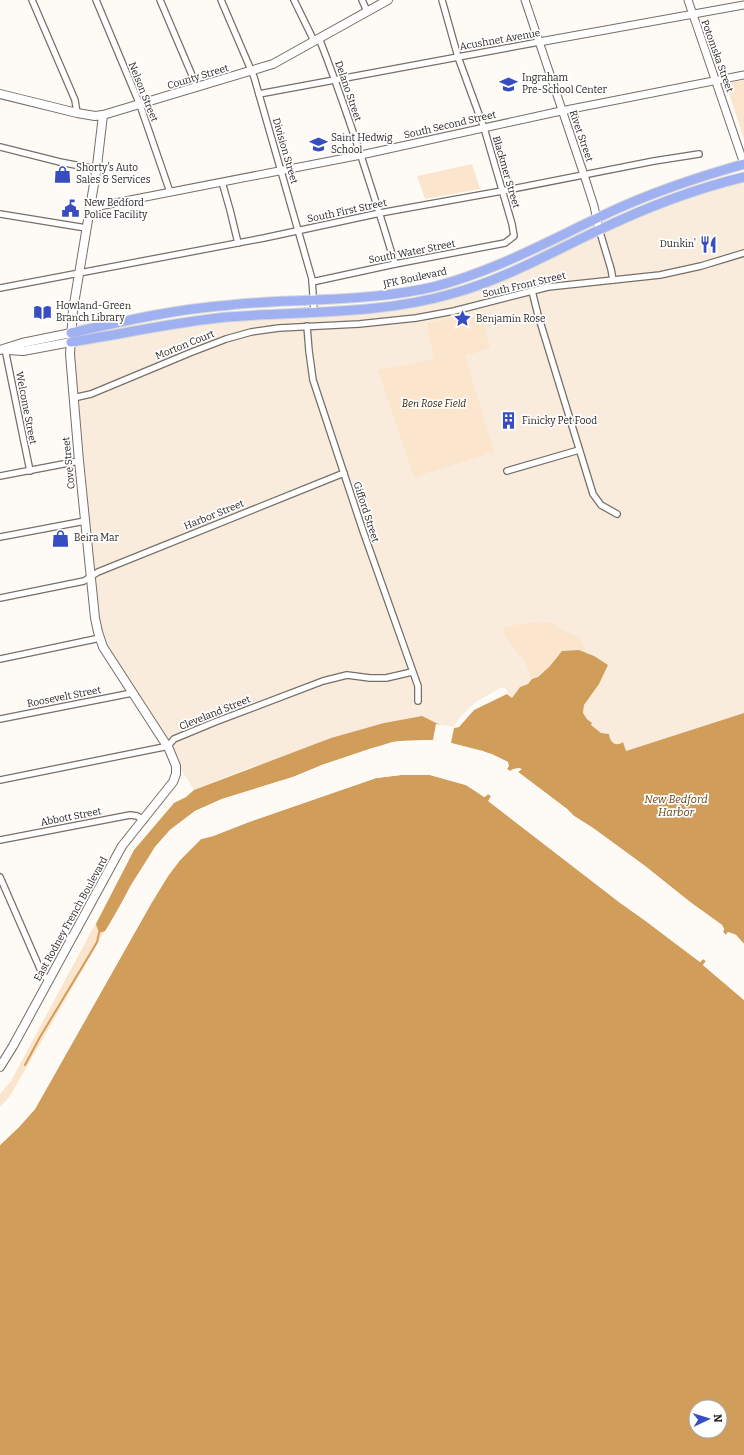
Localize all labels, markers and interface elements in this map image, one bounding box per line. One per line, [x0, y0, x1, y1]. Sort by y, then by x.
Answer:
street label: Potomska Street [698, 18, 736, 94]
street label: Acushnet Avenue [459, 27, 541, 53]
street label: Delano Street [332, 59, 364, 123]
street label: Nelson Street [126, 60, 161, 124]
street label: County Street [166, 62, 230, 92]
place label: Ingraham Pre-School Center [522, 72, 607, 96]
school or university icon: Ingraham Pre-School Center [499, 74, 519, 94]
street label: South Second Street [403, 108, 498, 141]
street label: Rivet Street [567, 109, 596, 164]
street label: Division Street [270, 117, 300, 186]
place label: Saint Hedwig School [331, 132, 393, 156]
school or university icon: Saint Hedwig School [308, 134, 328, 154]
street label: Blackmer Street [490, 134, 522, 210]
place label: Shorty's Auto Sales & Services [76, 162, 151, 186]
shop icon: Shorty's Auto Sales & Services [53, 164, 73, 184]
place label: New Bedford Police Facility [84, 197, 148, 221]
street label: South First Street [306, 197, 388, 225]
public building icon: New Bedford Police Facility [61, 199, 81, 219]
restaurant icon: Dunkin' [699, 234, 719, 254]
street label: South Water Street [368, 238, 457, 266]
place label: Dunkin' [660, 238, 696, 250]
street label: JFK Boulevard [381, 265, 448, 291]
street label: South Front Street [481, 269, 567, 300]
place label: Howland-Green Branch Library [56, 300, 132, 324]
library icon: Howland-Green Branch Library [33, 302, 53, 322]
place icon: Benjamin Rose [453, 309, 473, 329]
place label: Benjamin Rose [476, 313, 546, 325]
street label: Morton Court [154, 328, 217, 362]
street label: Welcome Street [13, 371, 39, 446]
park label: Ben Rose Field [402, 398, 466, 410]
building icon: Finicky Pet Food [499, 411, 519, 431]
place label: Finicky Pet Food [522, 415, 597, 427]
street label: Cove Street [60, 436, 78, 490]
street label: Gifford Street [351, 480, 382, 544]
street label: Harbor Street [182, 497, 246, 532]
shop icon: Beira Mar [51, 528, 71, 548]
place label: Beira Mar [74, 532, 120, 544]
street label: Roosevelt Street [26, 684, 102, 710]
street label: Cleveland Street [178, 693, 253, 733]
water label: New Bedford Harbor [644, 793, 708, 819]
street label: Abbott Street [40, 805, 103, 829]
street label: East Rodney French Boulevard [32, 855, 110, 983]
north arrow [688, 1399, 728, 1439]
text: N [711, 1414, 724, 1424]

